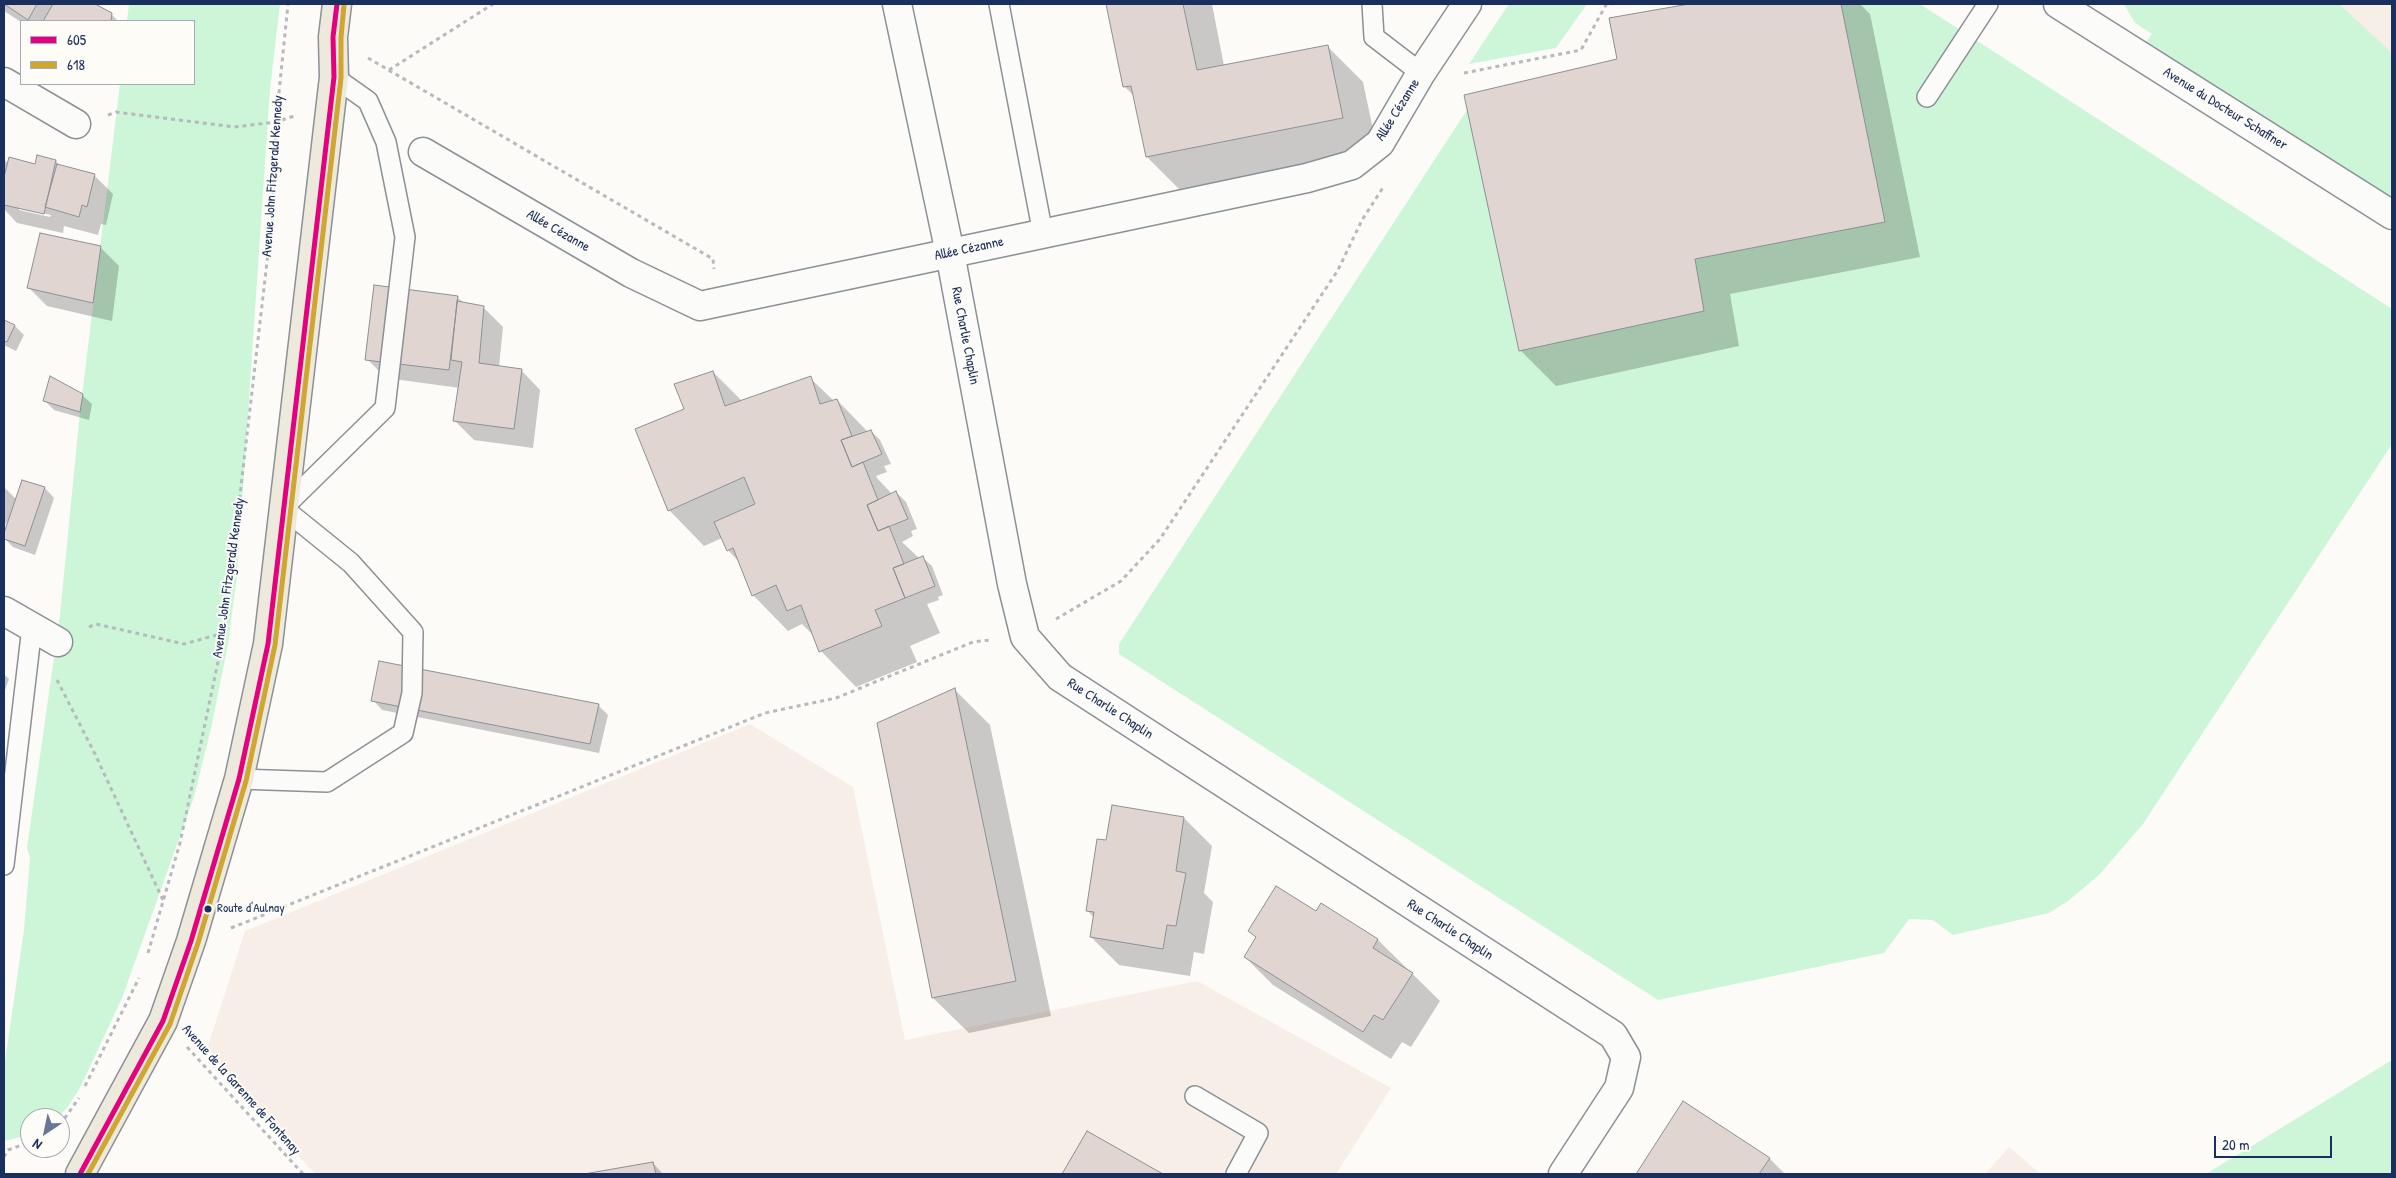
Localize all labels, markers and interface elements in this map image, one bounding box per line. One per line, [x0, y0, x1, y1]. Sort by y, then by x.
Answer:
legend [20, 20, 195, 85]
text: 605 [67, 29, 86, 50]
text: 618 [67, 54, 85, 75]
street label: Avenue du Docteur Schaffner [2160, 64, 2290, 154]
street label: Allée Cézanne [1372, 76, 1424, 144]
street label: Avenue John Fitzgerald Kennedy [259, 95, 287, 257]
street label: Allée Cézanne [523, 206, 593, 256]
street label: Allée Cézanne [933, 233, 1005, 265]
street label: Rue Charlie Chaplin [947, 286, 983, 386]
street label: Avenue John Fitzgerald Kennedy [209, 497, 249, 659]
street label: Rue Charlie Chaplin [1064, 675, 1156, 743]
street label: Rue Charlie Chaplin [1404, 896, 1496, 964]
place label: Route d'Aulnay [217, 901, 285, 917]
marker: Route d'Aulnay [203, 904, 213, 914]
street label: Avenue de la Garenne de Fontenay [178, 1021, 304, 1159]
north arrow [20, 1108, 70, 1158]
scale bar [2216, 1126, 2334, 1158]
text: 20 m [2222, 1134, 2249, 1155]
text: N [28, 1135, 45, 1155]

